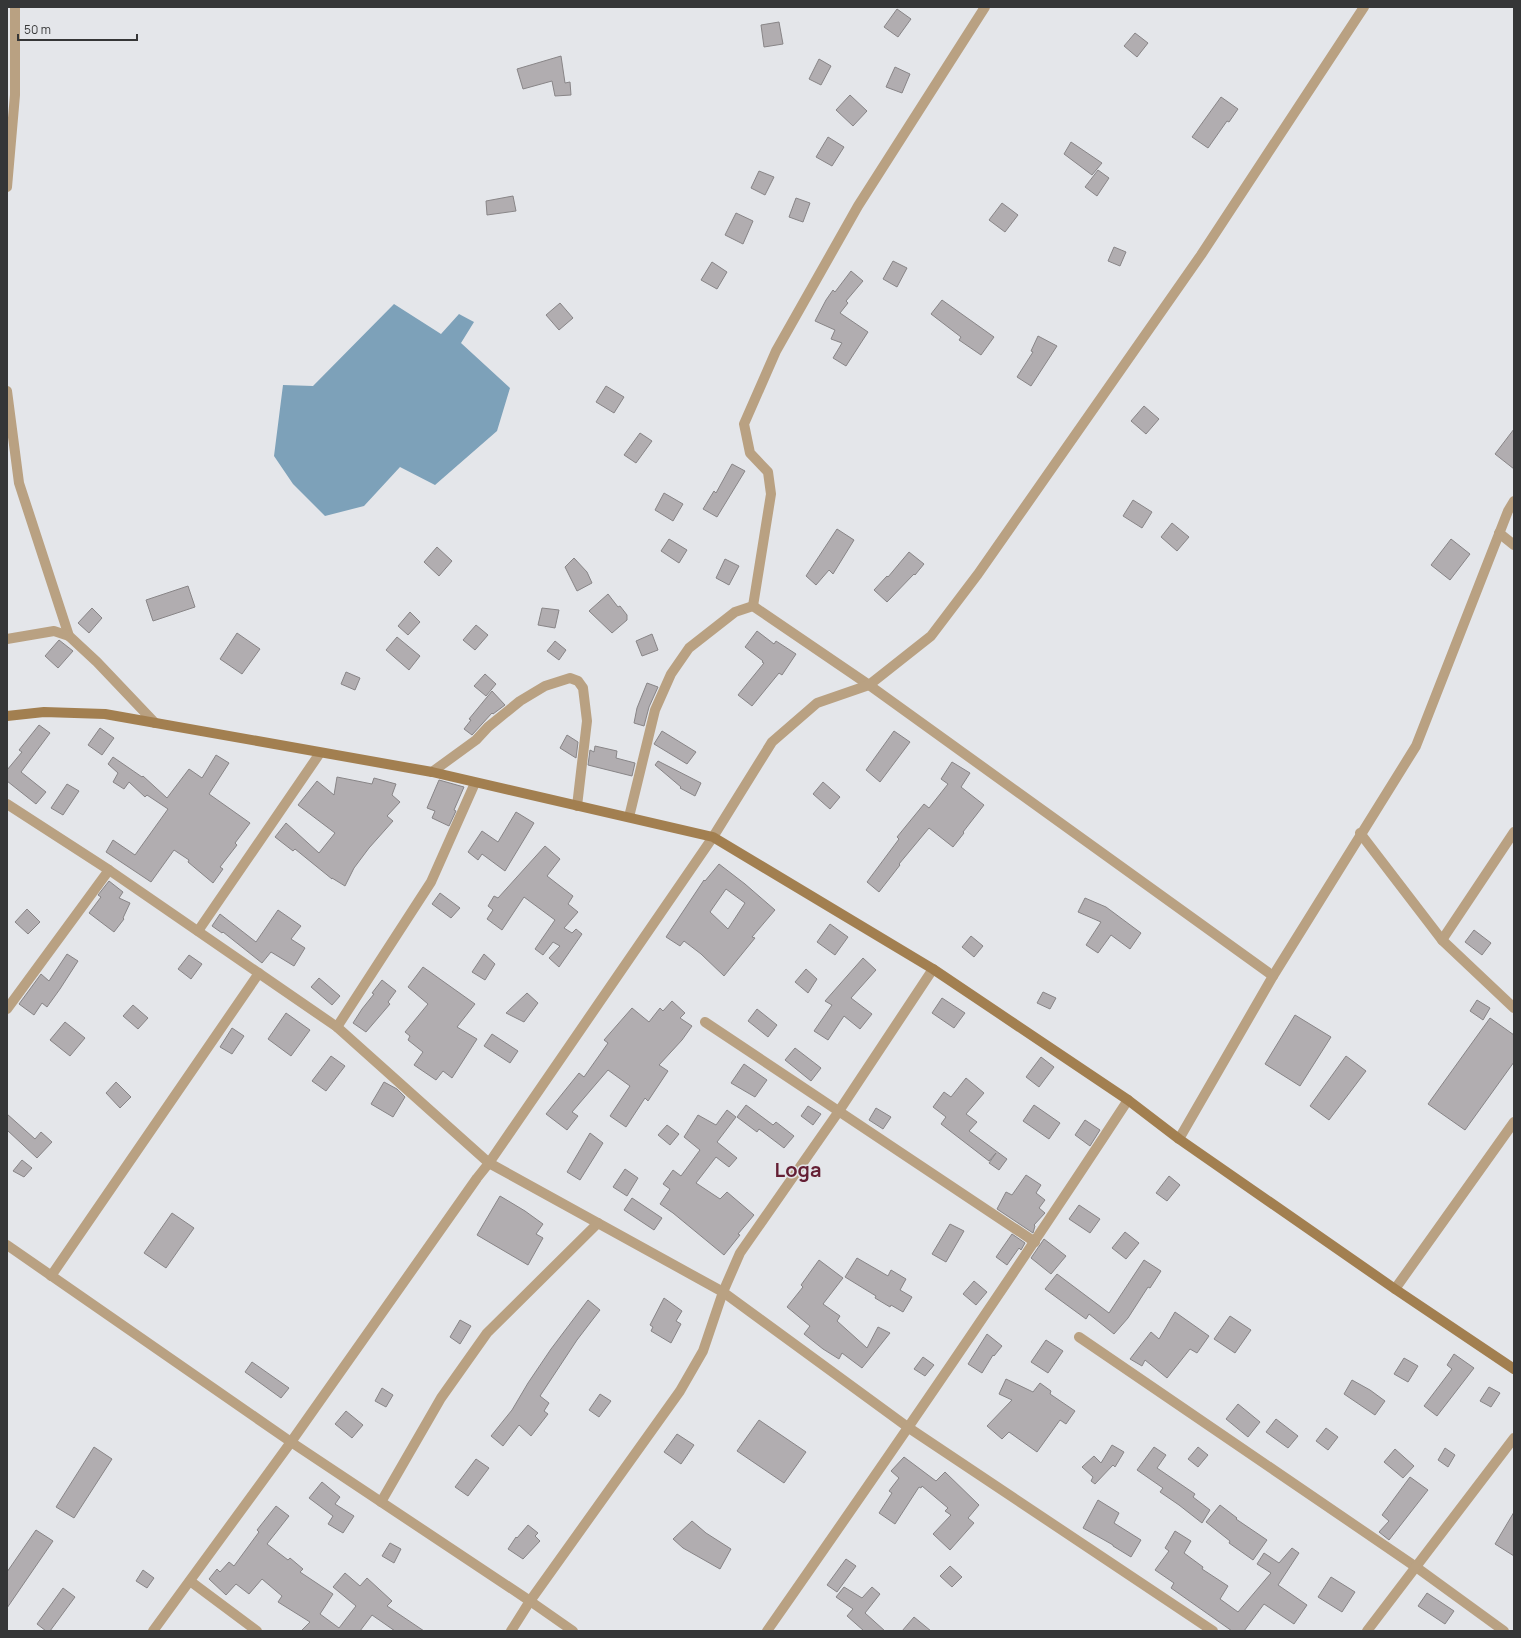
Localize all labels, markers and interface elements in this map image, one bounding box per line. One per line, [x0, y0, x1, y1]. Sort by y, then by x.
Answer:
scale bar [18, 16, 137, 42]
text: 50 m [24, 21, 51, 38]
district label: Loga [775, 1156, 821, 1183]

